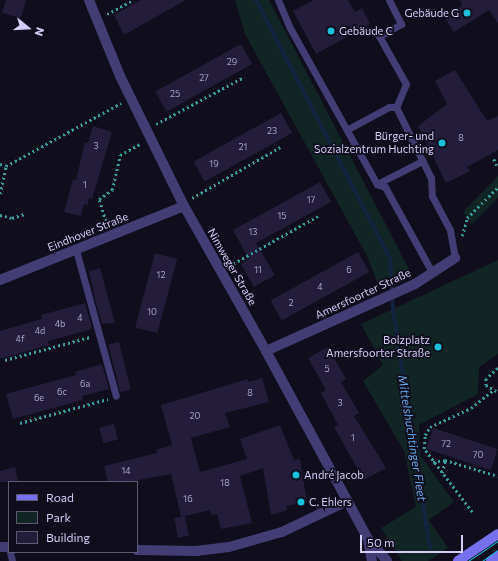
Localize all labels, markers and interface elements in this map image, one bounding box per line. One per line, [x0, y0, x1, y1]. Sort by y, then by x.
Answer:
place label: Gebäude G [404, 6, 459, 20]
north arrow [8, 8, 48, 48]
marker: Gebäude G [462, 8, 472, 18]
place label: Gebäude C [339, 24, 393, 38]
text: N [32, 26, 47, 38]
marker: Gebäude C [326, 26, 336, 36]
house number: 29 [227, 57, 237, 67]
house number: 27 [199, 73, 209, 83]
house number: 25 [170, 89, 180, 99]
house number: 23 [267, 126, 277, 136]
place label: Bürger- und Sozialzentrum Huchting [314, 130, 434, 156]
house number: 8 [458, 133, 464, 143]
marker: Bürger- und Sozialzentrum Huchting [437, 138, 447, 148]
house number: 3 [93, 141, 99, 151]
house number: 21 [239, 142, 247, 152]
house number: 19 [209, 159, 219, 169]
house number: 1 [83, 180, 87, 190]
house number: 17 [307, 195, 315, 205]
street label: Eindhover Straße [46, 210, 130, 254]
house number: 15 [277, 211, 287, 221]
street label: Nimweger Straße [205, 226, 259, 308]
house number: 13 [249, 227, 257, 237]
house number: 11 [254, 265, 262, 275]
house number: 6 [346, 265, 352, 275]
street label: Amersfoorter Straße [313, 266, 413, 322]
house number: 12 [157, 270, 165, 280]
house number: 4 [317, 282, 323, 292]
house number: 2 [289, 298, 293, 308]
house number: 10 [147, 307, 157, 317]
house number: 4 [77, 313, 83, 323]
house number: 4b [55, 319, 65, 329]
house number: 4d [35, 326, 45, 336]
house number: 4f [16, 334, 24, 344]
place label: Bolzplatz Amersfoorter Straße [326, 334, 430, 360]
marker: Bolzplatz Amersfoorter Straße [433, 342, 443, 352]
house number: 5 [324, 364, 330, 374]
water label: Mittelshuchtinger Fleet [395, 374, 429, 502]
house number: 6a [80, 379, 90, 389]
house number: 6c [57, 387, 67, 397]
house number: 8 [247, 388, 253, 398]
house number: 6e [34, 393, 44, 403]
house number: 3 [337, 398, 343, 408]
house number: 20 [190, 411, 200, 421]
house number: 1 [351, 433, 355, 443]
house number: 72 [441, 439, 451, 449]
house number: 70 [473, 450, 483, 460]
house number: 14 [121, 466, 131, 476]
place label: André Jacob [304, 468, 364, 482]
marker: André Jacob [291, 470, 301, 480]
house number: 18 [220, 478, 230, 488]
legend [8, 481, 138, 553]
text: Road [46, 490, 74, 504]
house number: 16 [183, 494, 193, 504]
place label: C. Ehlers [309, 495, 352, 509]
marker: C. Ehlers [296, 497, 306, 507]
text: Park [46, 510, 71, 524]
scale bar [362, 527, 465, 553]
text: Building [46, 530, 90, 544]
text: 50 m [367, 535, 395, 549]

